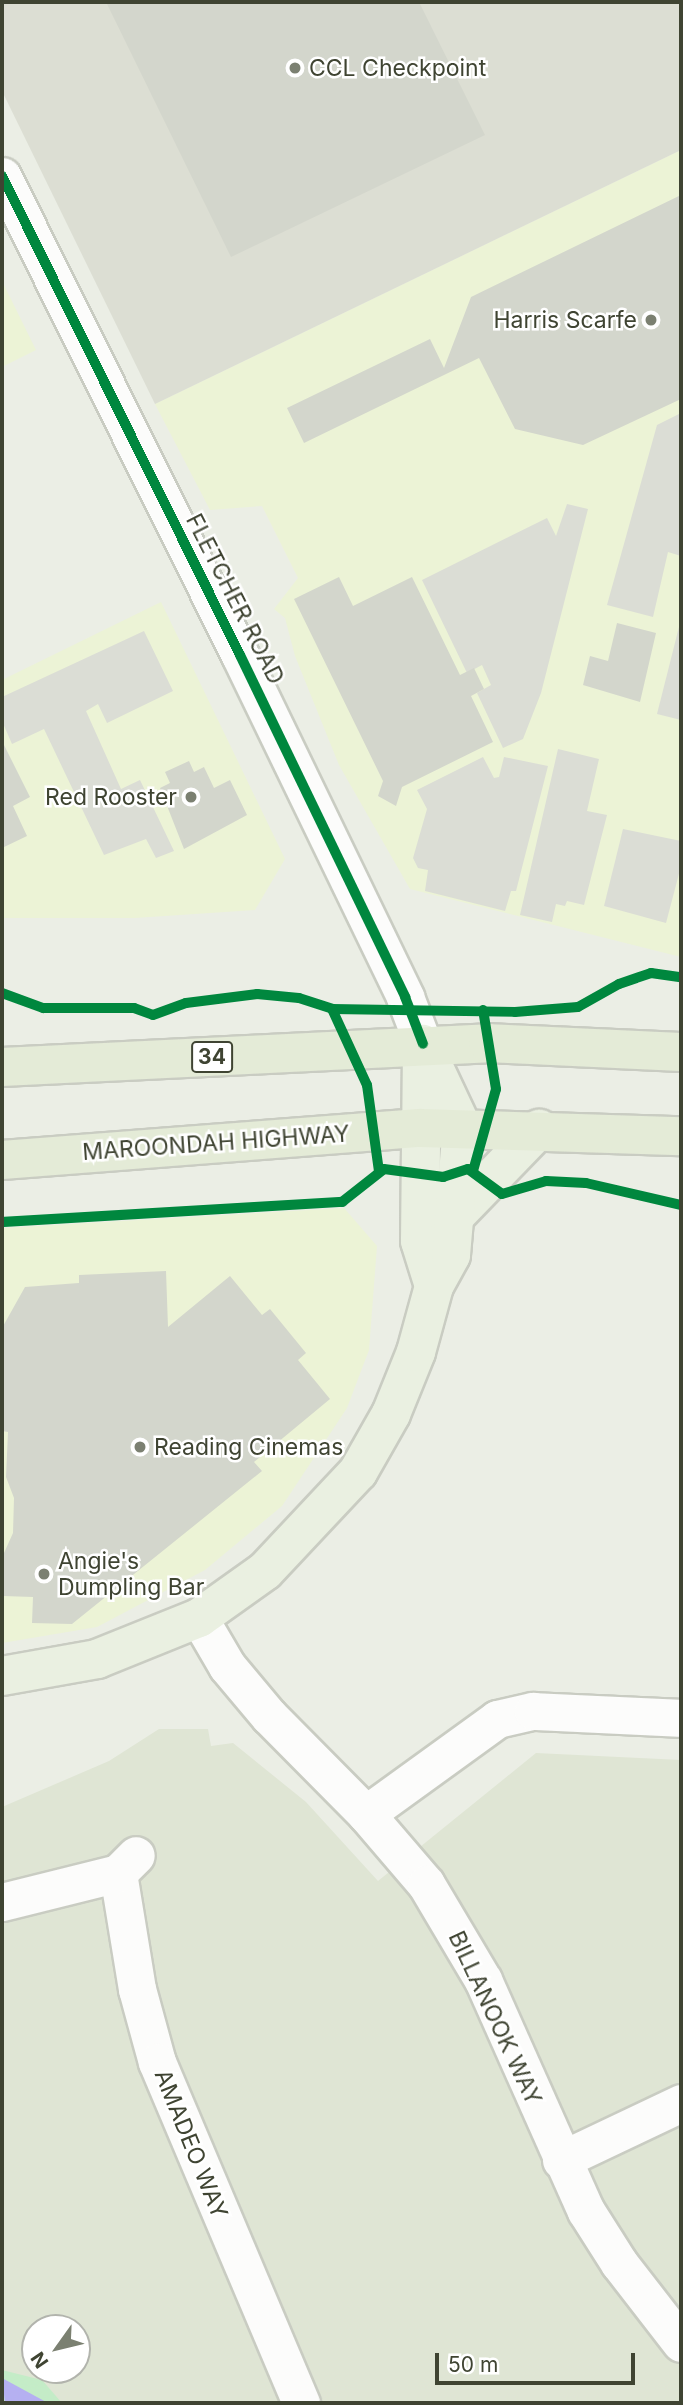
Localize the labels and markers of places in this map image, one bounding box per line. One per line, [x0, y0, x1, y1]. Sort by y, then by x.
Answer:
place label: CCL Checkpoint [309, 54, 486, 82]
marker: CCL Checkpoint [287, 60, 303, 76]
place label: Harris Scarfe [493, 306, 637, 334]
marker: Harris Scarfe [643, 312, 659, 328]
place label: Red Rooster [45, 783, 177, 811]
marker: Red Rooster [183, 789, 199, 805]
place label: Reading Cinemas [154, 1433, 343, 1461]
marker: Reading Cinemas [132, 1439, 148, 1455]
place label: Angie's Dumpling Bar [58, 1547, 204, 1601]
marker: Angie's Dumpling Bar [36, 1566, 52, 1582]

